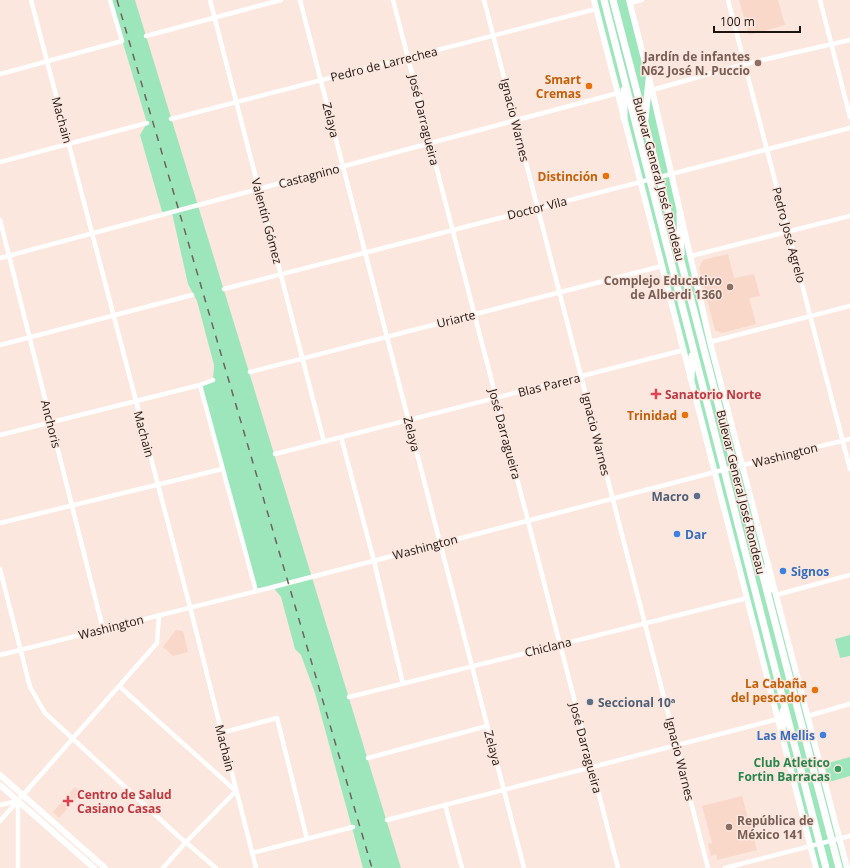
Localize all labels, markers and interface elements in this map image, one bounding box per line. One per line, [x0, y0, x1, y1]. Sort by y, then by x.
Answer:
scale bar [714, 8, 800, 34]
text: 100 m [720, 13, 755, 30]
street label: Pedro de Larrechea [329, 42, 439, 86]
place label: Jardín de infantes N62 José N. Puccio [641, 48, 750, 79]
marker: Jardín de infantes N62 José N. Puccio [753, 58, 763, 68]
place label: Smart Cremas [536, 71, 581, 102]
street label: José Darragueira [404, 72, 444, 167]
street label: Ignacio Warnes [496, 76, 534, 164]
marker: Smart Cremas [584, 81, 594, 91]
street label: Machain [48, 95, 76, 145]
street label: Bulevar General José Rondeau [629, 95, 689, 263]
street label: Zelaya [318, 100, 344, 140]
street label: Castagnino [277, 160, 341, 192]
place label: Distinción [538, 168, 598, 185]
marker: Distinción [601, 171, 611, 181]
street label: Valentín Gómez [247, 176, 287, 266]
street label: Pedro José Agrelo [768, 185, 810, 285]
street label: Doctor Vila [505, 192, 569, 224]
place label: Complejo Educativo de Alberdi 1360 [604, 272, 722, 303]
marker: Complejo Educativo de Alberdi 1360 [725, 282, 735, 292]
street label: Uriarte [435, 306, 477, 332]
street label: Blas Parera [516, 369, 582, 401]
street label: José Darragueira [484, 386, 525, 481]
place label: Sanatorio Norte [665, 386, 761, 403]
marker: Sanatorio Norte [650, 388, 662, 400]
street label: Ignacio Warnes [577, 390, 615, 478]
street label: Anchoris [37, 398, 65, 450]
place label: Trinidad [627, 407, 677, 424]
street label: Bulevar General José Rondeau [712, 408, 770, 576]
street label: Machain [130, 409, 158, 459]
marker: Trinidad [680, 410, 690, 420]
street label: Zelaya [399, 414, 425, 454]
street label: Washington [751, 439, 819, 471]
place label: Macro [651, 488, 689, 505]
marker: Macro [692, 491, 702, 501]
place label: Dar [685, 526, 707, 543]
marker: Dar [672, 529, 682, 539]
street label: Washington [391, 530, 459, 564]
place label: Signos [791, 563, 829, 580]
marker: Signos [778, 566, 788, 576]
street label: Washington [77, 611, 145, 643]
street label: Chiclana [523, 633, 573, 661]
place label: La Cabaña del pescador [731, 675, 808, 706]
marker: La Cabaña del pescador [810, 685, 820, 695]
place label: Seccional 10ª [598, 694, 676, 711]
marker: Seccional 10ª [585, 697, 595, 707]
street label: José Darragueira [565, 700, 606, 795]
street label: Ignacio Warnes [661, 715, 699, 803]
street label: Machain [211, 723, 239, 773]
place label: Las Mellis [757, 727, 815, 744]
street label: Zelaya [480, 728, 506, 768]
marker: Las Mellis [818, 730, 828, 740]
place label: Club Atletico Fortin Barracas [738, 754, 830, 785]
marker: Club Atletico Fortin Barracas [833, 764, 843, 774]
place label: Centro de Salud Casiano Casas [77, 786, 172, 817]
marker: Centro de Salud Casiano Casas [62, 795, 74, 807]
place label: República de México 141 [737, 812, 814, 843]
marker: República de México 141 [724, 822, 734, 832]

